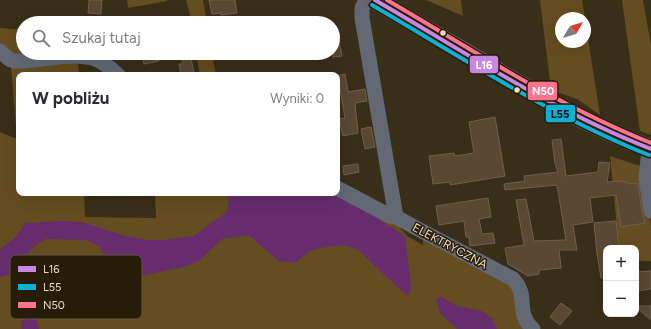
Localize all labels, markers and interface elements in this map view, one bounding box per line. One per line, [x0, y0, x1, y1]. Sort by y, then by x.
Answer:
north arrow [555, 12, 591, 48]
search box [16, 16, 340, 60]
icon: search [30, 27, 52, 49]
unlabelled marker [438, 28, 448, 38]
text: Szukaj tutaj [62, 29, 141, 47]
line badge: L16 [469, 55, 499, 74]
text: L16 [476, 59, 493, 72]
line badge: N50 [527, 81, 558, 101]
unlabelled marker [512, 85, 522, 95]
text: N50 [532, 85, 554, 98]
text: W pobliżu [32, 88, 109, 108]
text: Wyniki: 0 [270, 91, 324, 106]
line badge: L55 [545, 104, 576, 123]
text: L55 [551, 108, 569, 121]
street label: ELEKTRYCZNA [410, 220, 490, 272]
map controls [603, 245, 639, 317]
button: + [603, 245, 639, 281]
legend [10, 255, 142, 319]
text: L16 [43, 263, 60, 276]
text: L55 [43, 281, 61, 294]
button: − [603, 281, 639, 317]
text: N50 [43, 299, 65, 312]

